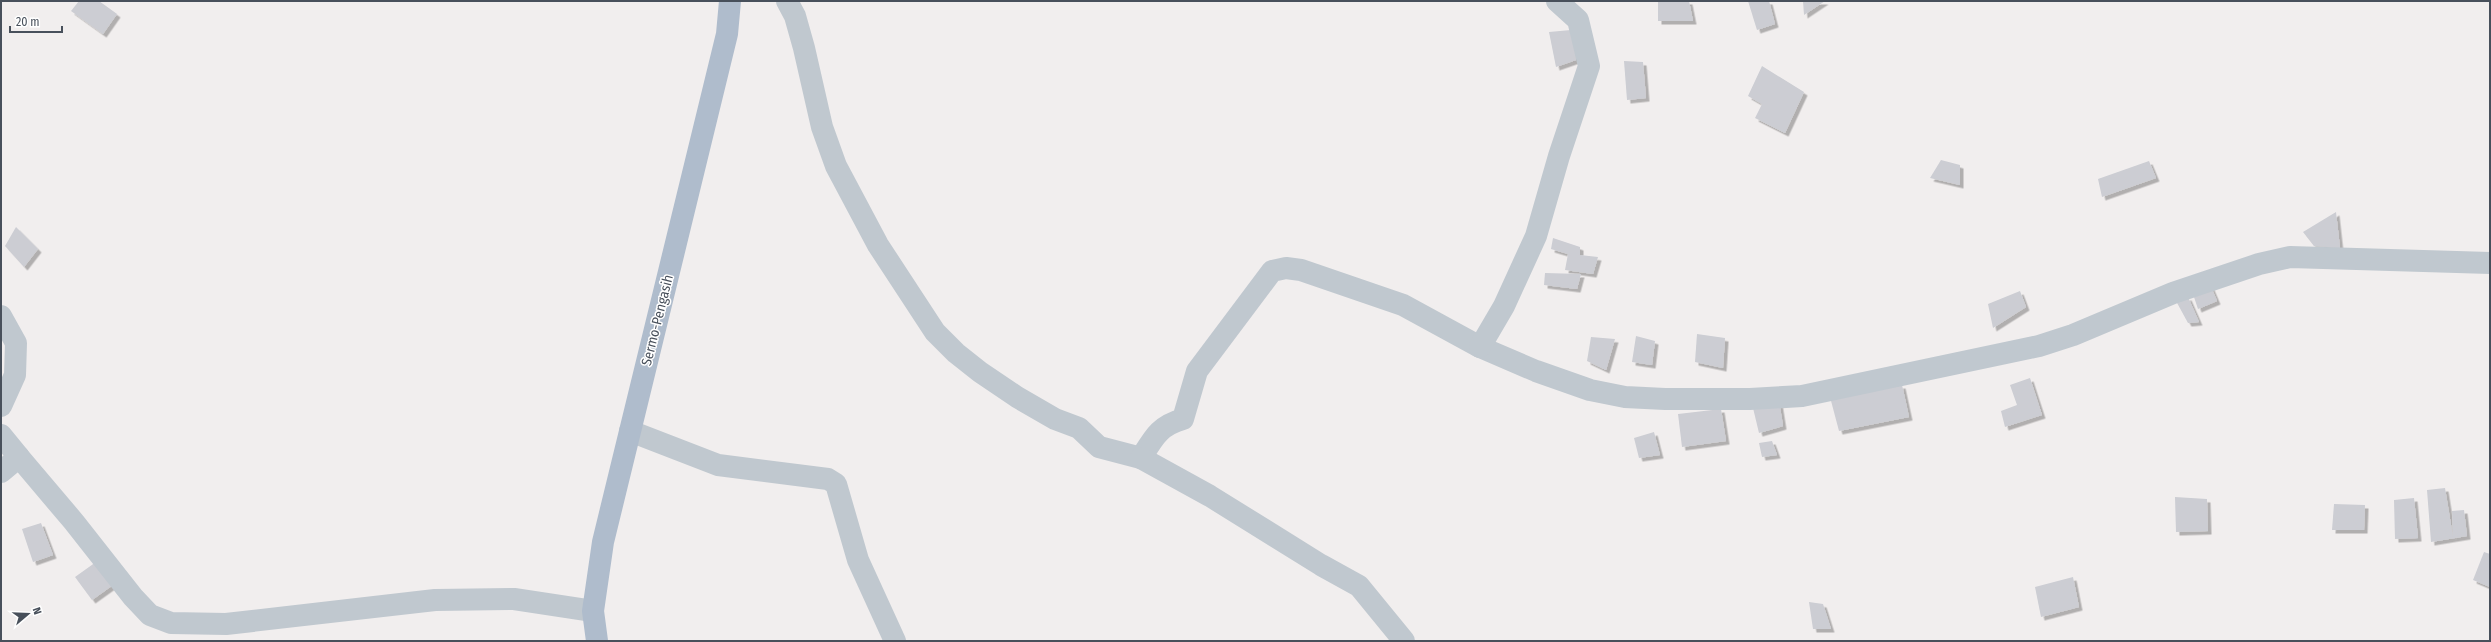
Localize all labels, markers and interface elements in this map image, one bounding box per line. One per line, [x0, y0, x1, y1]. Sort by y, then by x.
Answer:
scale bar [10, 8, 62, 34]
text: 20 m [16, 15, 40, 29]
street label: Sermo-Pengasih [638, 273, 677, 367]
north arrow [8, 594, 48, 634]
text: N [30, 606, 44, 616]

